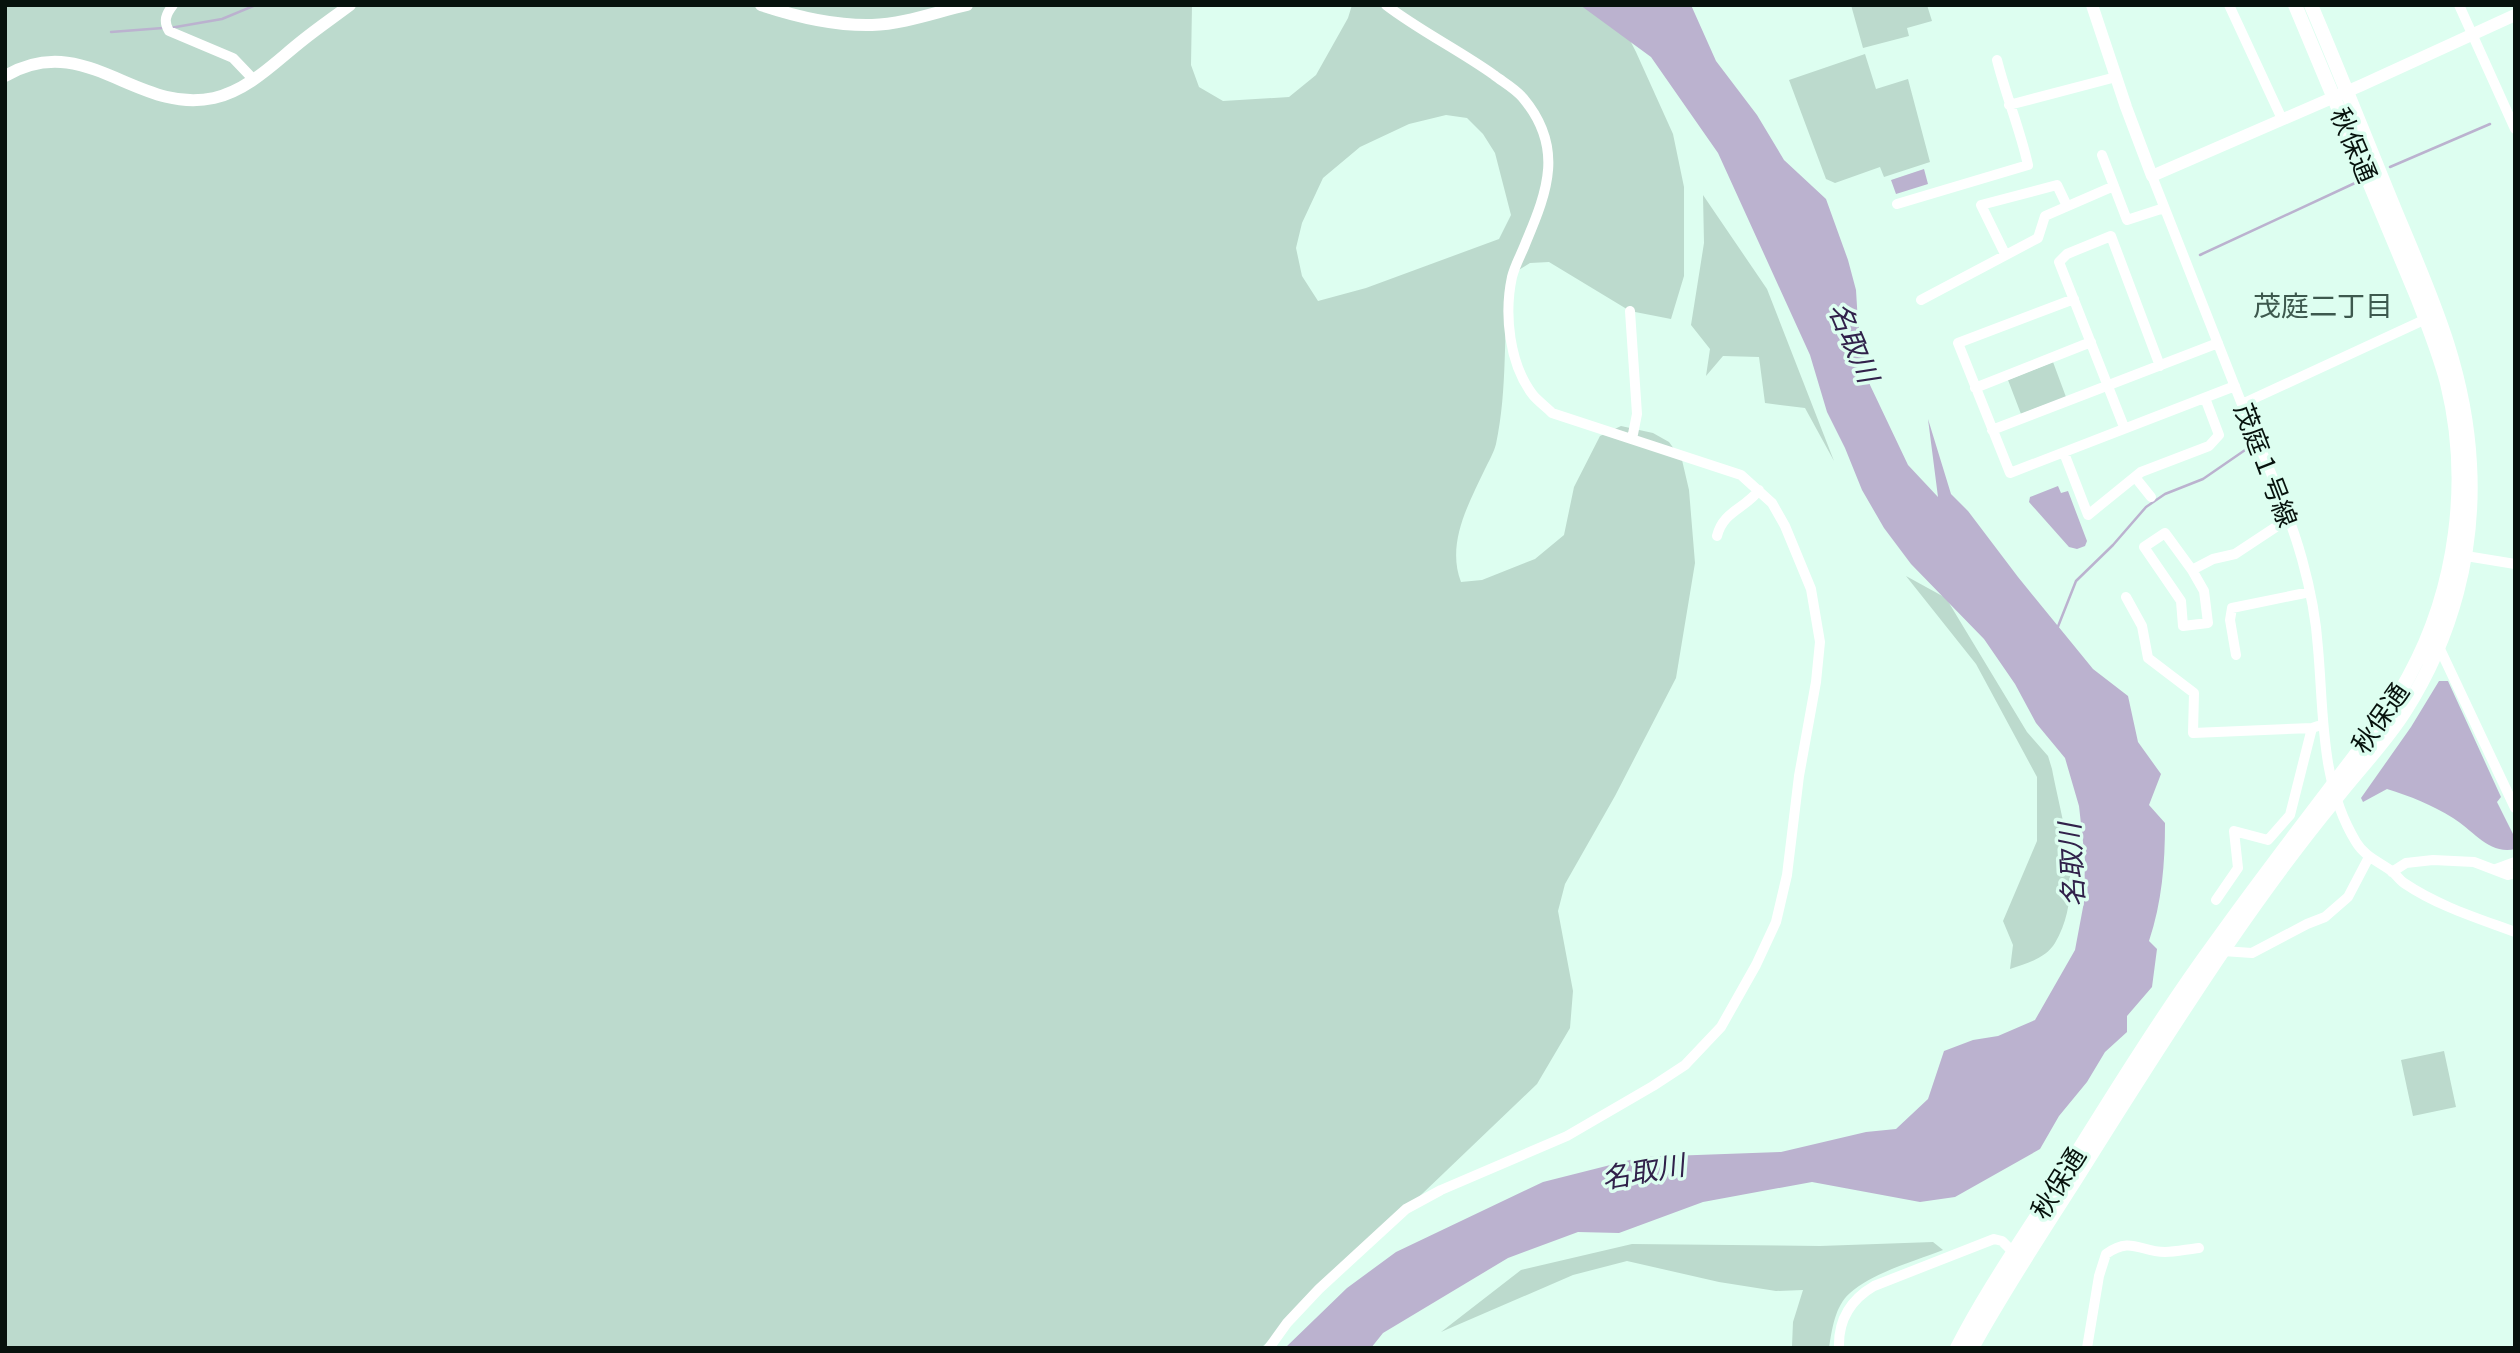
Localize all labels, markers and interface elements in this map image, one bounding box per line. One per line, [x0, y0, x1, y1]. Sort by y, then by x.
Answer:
street label: 秋保通 [2321, 101, 2387, 189]
district label: 茂庭二丁目 [2253, 284, 2393, 327]
water label: 名取川 [1818, 295, 1891, 392]
street label: 茂庭１号線 [2224, 397, 2308, 533]
street label: 秋保通 [2342, 675, 2418, 761]
water label: 名取川 [2047, 819, 2095, 908]
street label: 秋保通 [2021, 1140, 2095, 1226]
water label: 名取川 [1598, 1142, 1691, 1199]

